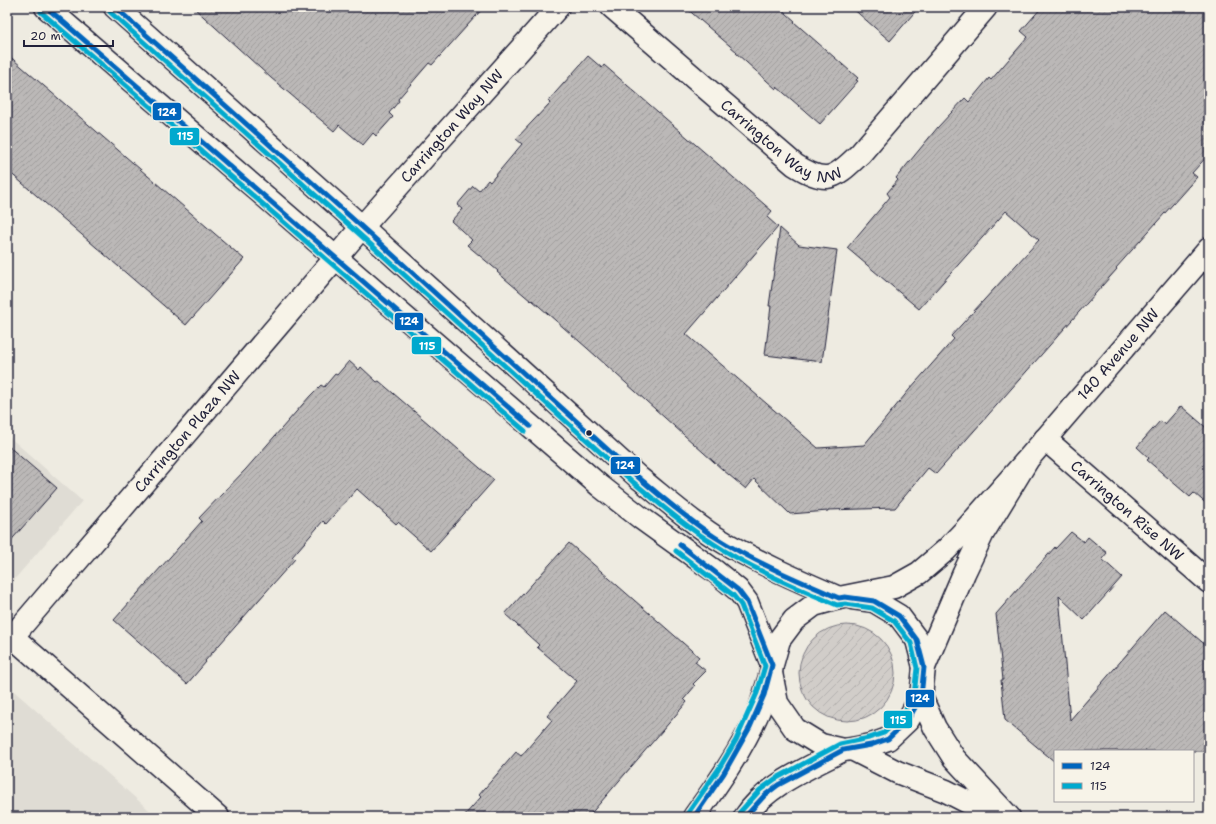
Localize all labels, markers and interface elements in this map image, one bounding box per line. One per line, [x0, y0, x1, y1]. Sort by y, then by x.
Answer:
scale bar [24, 22, 113, 48]
text: 20 m [30, 28, 61, 44]
street label: Carrington Way NW [396, 65, 508, 187]
street label: Carrington Way NW [716, 95, 846, 188]
line badge: 124 [152, 102, 182, 121]
text: 124 [157, 105, 177, 120]
line badge: 115 [169, 127, 200, 146]
text: 115 [177, 129, 193, 144]
street label: 140 Avenue NW [1073, 304, 1164, 405]
line badge: 124 [394, 312, 424, 331]
text: 124 [399, 314, 419, 329]
line badge: 115 [411, 336, 442, 355]
text: 115 [419, 339, 435, 354]
street label: Carrington Plaza NW [130, 366, 245, 497]
unlabelled marker [584, 428, 594, 438]
line badge: 124 [610, 456, 641, 475]
street label: Carrington Rise NW [1066, 456, 1188, 565]
text: 124 [615, 458, 635, 473]
line badge: 124 [905, 689, 935, 708]
text: 124 [910, 691, 930, 706]
line badge: 115 [883, 710, 913, 729]
text: 115 [890, 713, 906, 728]
legend [1054, 750, 1194, 802]
text: 124 [1090, 758, 1110, 774]
text: 115 [1090, 778, 1107, 794]

